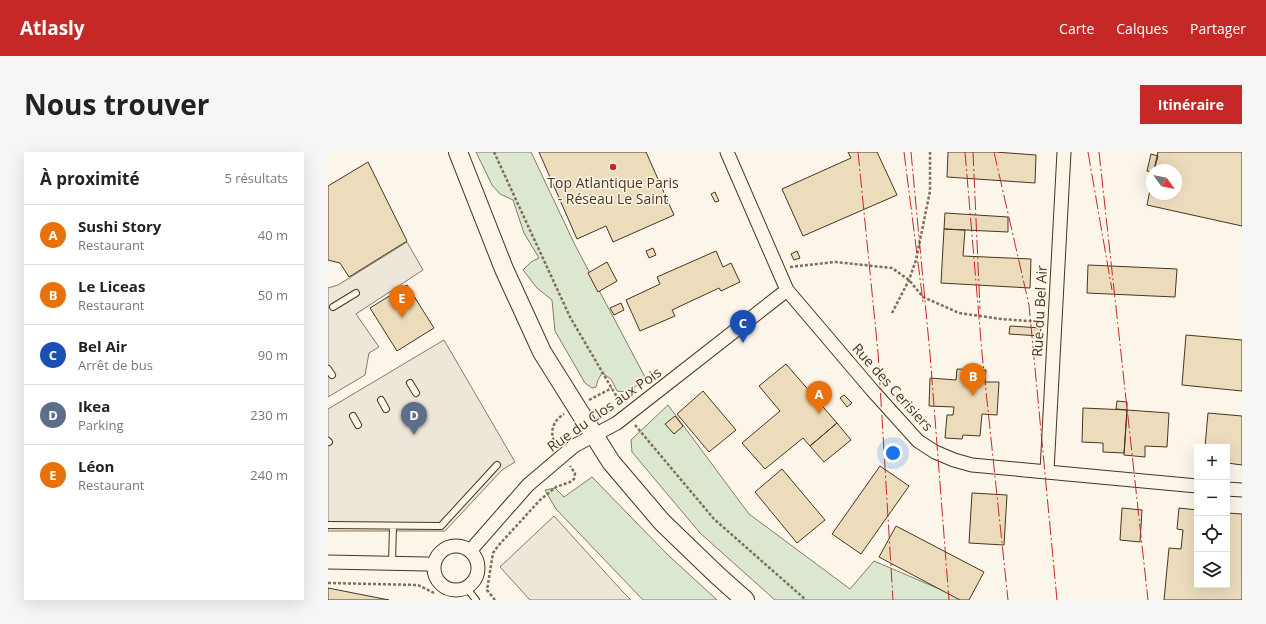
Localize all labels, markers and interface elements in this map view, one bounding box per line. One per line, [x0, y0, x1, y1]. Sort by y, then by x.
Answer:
text: Atlasly [20, 15, 85, 41]
text: Carte [1059, 19, 1094, 38]
text: Calques [1116, 19, 1168, 38]
text: Partager [1190, 19, 1246, 38]
text: Nous trouver [24, 85, 210, 123]
button: Itinéraire [1140, 85, 1242, 124]
marker: Top Atlantique Paris - Réseau Le Saint [608, 162, 618, 172]
north arrow [1146, 164, 1182, 200]
text: À proximité [40, 167, 139, 190]
text: 5 résultats [224, 169, 288, 187]
place label: Top Atlantique Paris - Réseau Le Saint [547, 173, 679, 208]
text: Sushi Story [78, 216, 161, 236]
text: A [49, 226, 57, 244]
text: 40 m [258, 226, 288, 244]
text: Restaurant [78, 236, 145, 254]
street label: Rue du Bel Air [1027, 264, 1051, 357]
text: Le Liceas [78, 276, 145, 296]
pin: E [389, 285, 415, 318]
text: B [49, 286, 57, 304]
text: 50 m [258, 286, 288, 304]
text: Restaurant [78, 296, 145, 314]
pin: C [730, 310, 756, 343]
text: Bel Air [78, 336, 127, 356]
street label: Rue des Cerisiers [849, 339, 938, 435]
text: C [49, 346, 57, 364]
text: 90 m [258, 346, 288, 364]
text: Arrêt de bus [78, 356, 153, 374]
street label: Rue du Clos aux Pois [543, 362, 665, 455]
pin: B [960, 363, 986, 396]
pin: A [806, 381, 832, 414]
text: Ikea [78, 396, 110, 416]
pin: D [401, 402, 427, 435]
text: D [48, 406, 58, 424]
text: 230 m [250, 406, 288, 424]
text: Parking [78, 416, 124, 434]
your location [883, 443, 903, 463]
map controls [1194, 444, 1230, 588]
button: + [1194, 444, 1230, 480]
text: Léon [78, 456, 114, 476]
text: E [49, 466, 57, 484]
text: 240 m [250, 466, 288, 484]
text: Restaurant [78, 476, 145, 494]
button: − [1194, 480, 1230, 516]
button: locate [1194, 516, 1230, 552]
button: layers [1194, 552, 1230, 588]

